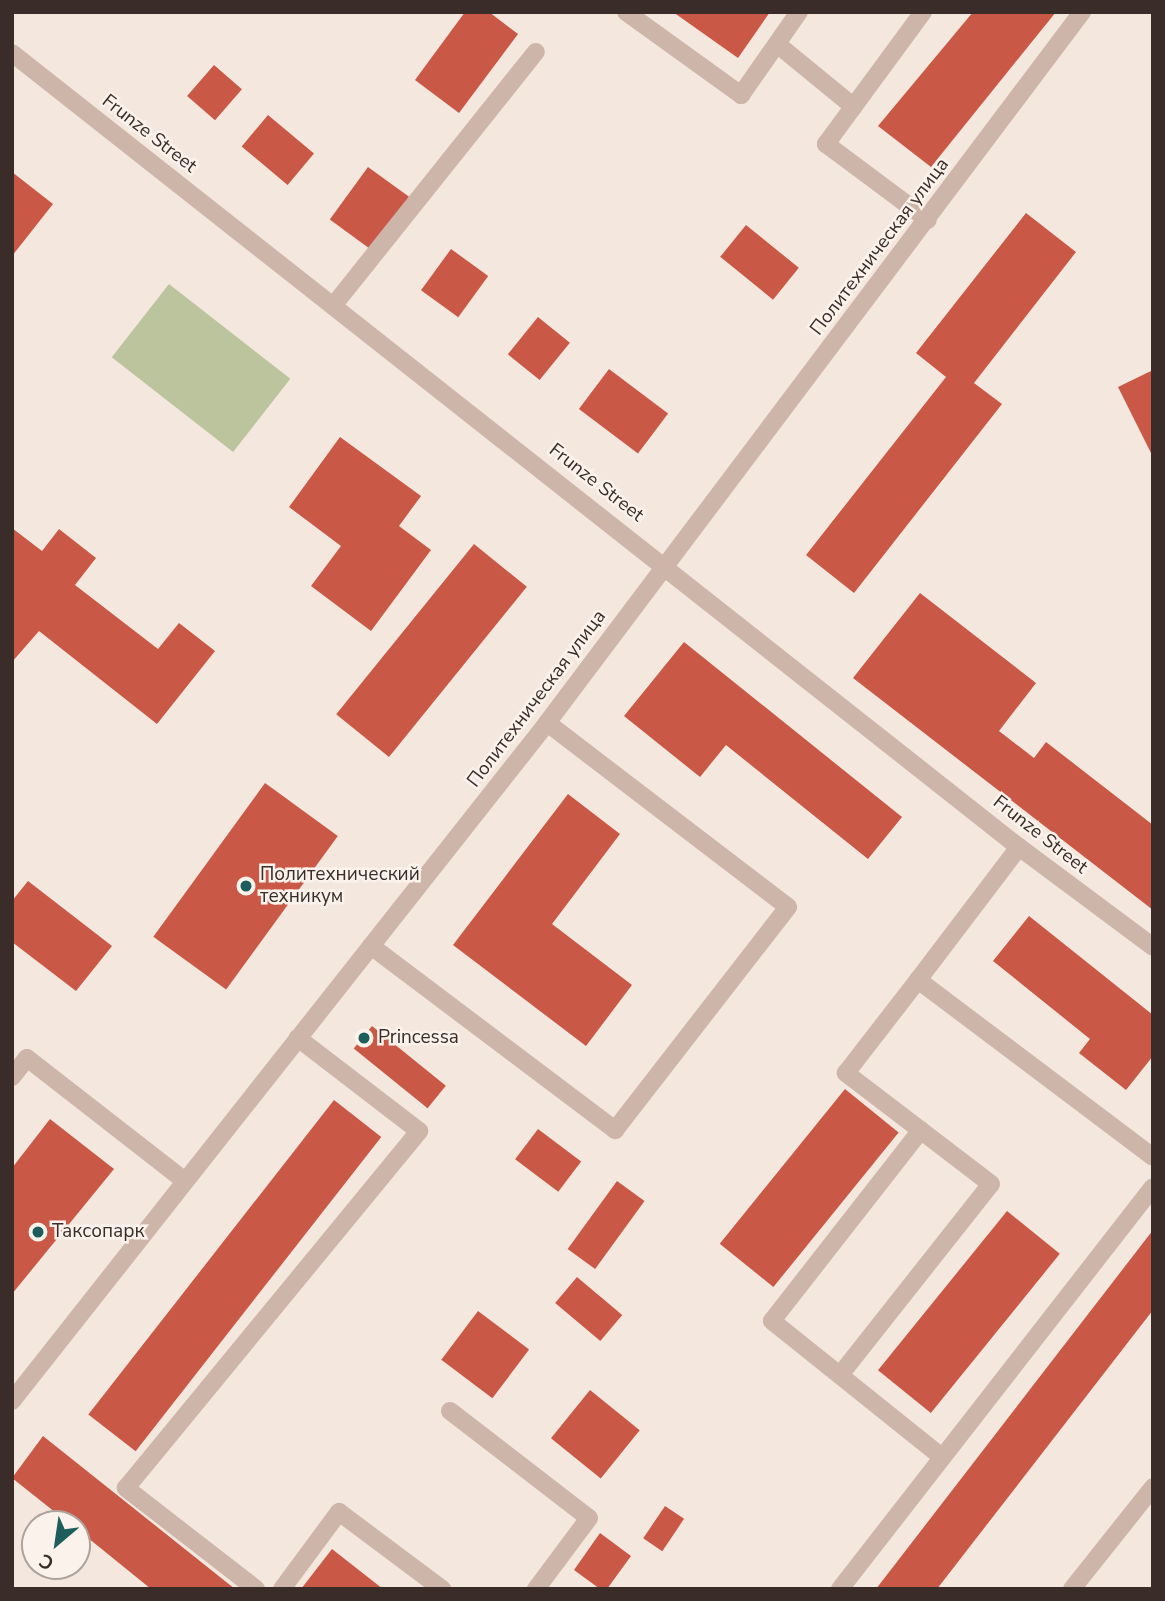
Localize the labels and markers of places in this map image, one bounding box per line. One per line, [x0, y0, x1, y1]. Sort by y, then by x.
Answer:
place label: Политехнический техникум [260, 864, 420, 908]
marker: Политехнический техникум [238, 878, 254, 894]
place label: Princessa [378, 1027, 459, 1049]
marker: Princessa [356, 1030, 372, 1046]
place label: Таксопарк [52, 1221, 145, 1243]
marker: Таксопарк [30, 1224, 46, 1240]

